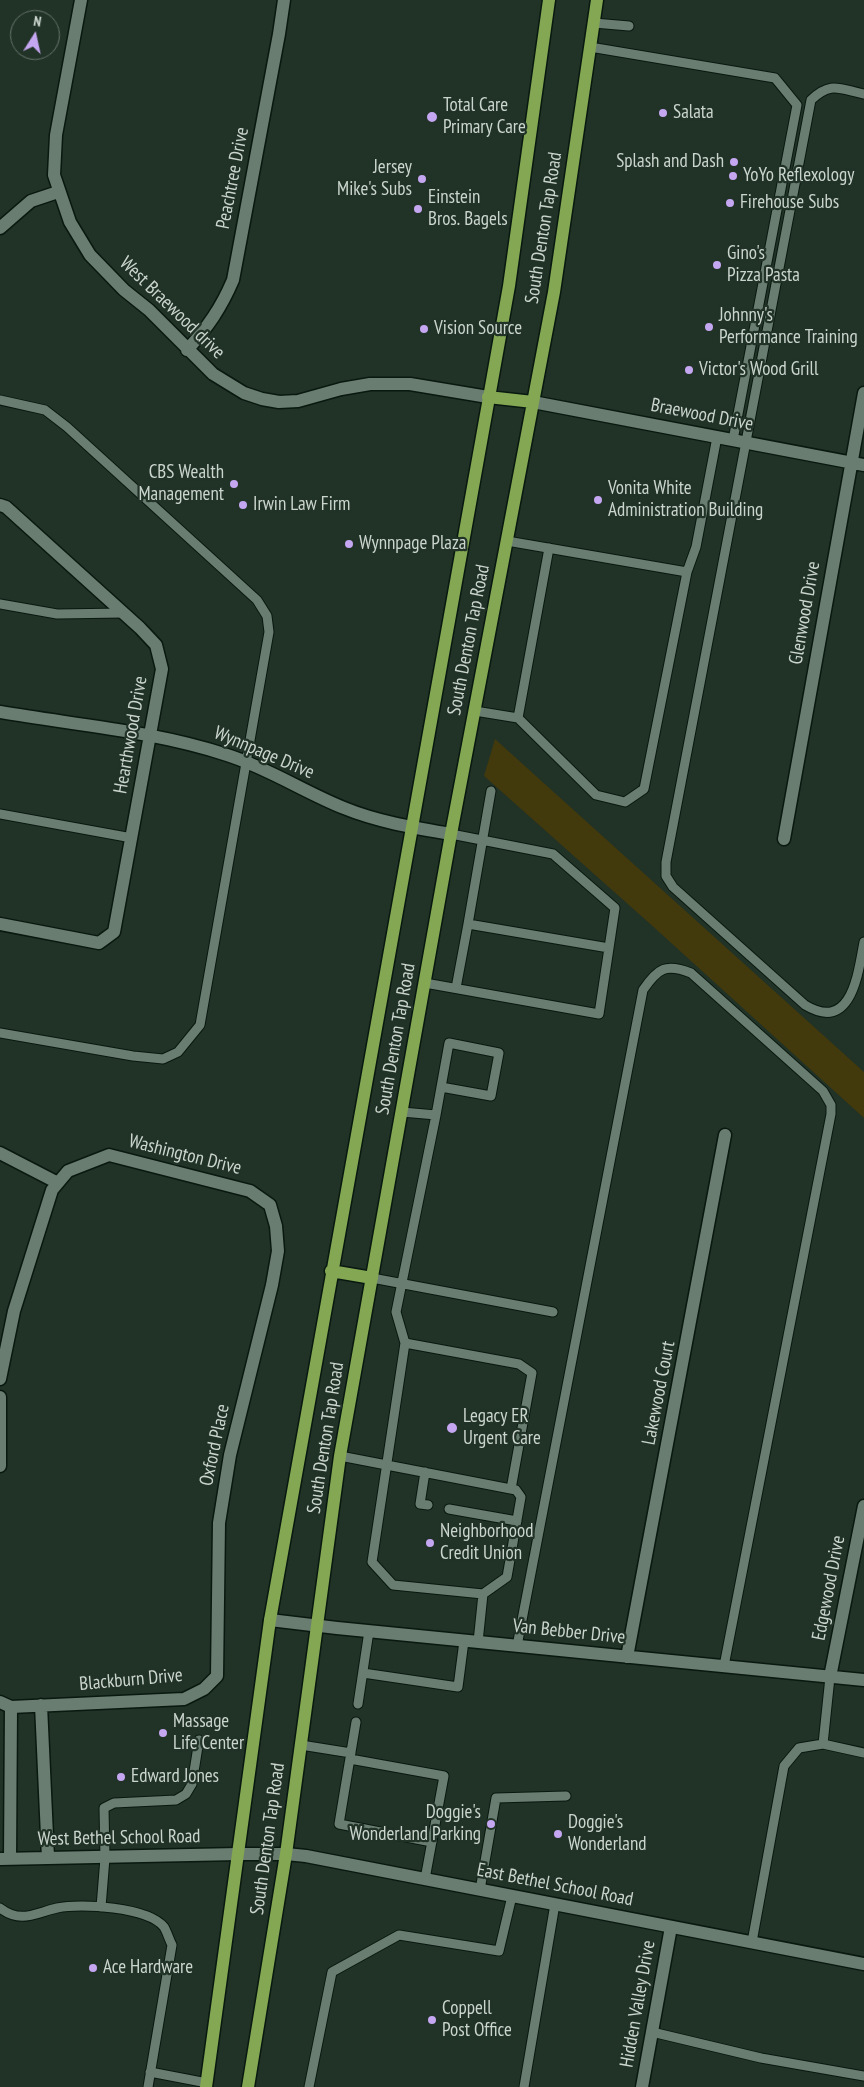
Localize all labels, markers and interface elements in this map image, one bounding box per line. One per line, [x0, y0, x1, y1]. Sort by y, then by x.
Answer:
north arrow [10, 10, 60, 60]
text: N [32, 12, 43, 31]
place label: Total Care Primary Care [443, 95, 526, 139]
place label: Salata [673, 102, 714, 124]
marker: Salata [657, 107, 669, 119]
marker: Total Care Primary Care [425, 110, 439, 124]
street label: Peachtree Drive [212, 125, 254, 231]
street label: South Denton Tap Road [521, 151, 567, 305]
place label: Splash and Dash [616, 151, 724, 173]
marker: Splash and Dash [728, 156, 740, 168]
place label: Jersey Mike's Subs [337, 157, 412, 201]
place label: YoYo Reflexology [743, 165, 854, 187]
marker: YoYo Reflexology [727, 170, 739, 182]
marker: Jersey Mike's Subs [416, 173, 428, 185]
place label: Einstein Bros. Bagels [428, 187, 508, 231]
place label: Firehouse Subs [740, 192, 839, 214]
marker: Firehouse Subs [724, 197, 736, 209]
marker: Einstein Bros. Bagels [412, 203, 424, 215]
place label: Gino's Pizza Pasta [727, 243, 800, 287]
street label: West Braewood drive [115, 252, 229, 364]
marker: Gino's Pizza Pasta [711, 259, 723, 271]
place label: Johnny's Performance Training [719, 305, 858, 349]
place label: Vision Source [434, 318, 522, 340]
marker: Johnny's Performance Training [703, 321, 715, 333]
marker: Vision Source [418, 323, 430, 335]
place label: Victor's Wood Grill [699, 359, 818, 381]
marker: Victor's Wood Grill [683, 364, 695, 376]
street label: Braewood Drive [649, 394, 755, 436]
place label: CBS Wealth Management [139, 462, 224, 506]
marker: CBS Wealth Management [228, 478, 240, 490]
place label: Vonita White Administration Building [608, 478, 763, 522]
place label: Irwin Law Firm [253, 494, 350, 516]
marker: Vonita White Administration Building [592, 494, 604, 506]
marker: Irwin Law Firm [237, 499, 249, 511]
place label: Wynnpage Plaza [359, 533, 466, 555]
marker: Wynnpage Plaza [343, 538, 355, 550]
street label: Glenwood Drive [785, 560, 825, 666]
street label: South Denton Tap Road [443, 563, 495, 717]
street label: Hearthwood Drive [109, 674, 153, 796]
street label: Wynnpage Drive [210, 722, 318, 784]
street label: South Denton Tap Road [371, 962, 421, 1116]
street label: Washington Drive [126, 1130, 244, 1180]
street label: Lakewood Court [638, 1339, 680, 1447]
street label: South Denton Tap Road [303, 1361, 349, 1515]
street label: Oxford Place [195, 1402, 235, 1488]
place label: Legacy ER Urgent Care [463, 1406, 541, 1450]
marker: Legacy ER Urgent Care [445, 1421, 459, 1435]
place label: Neighborhood Credit Union [440, 1521, 533, 1565]
street label: Edgewood Drive [808, 1534, 850, 1642]
marker: Neighborhood Credit Union [424, 1537, 436, 1549]
street label: Van Bebber Drive [512, 1615, 626, 1649]
street label: Blackburn Drive [78, 1664, 184, 1696]
place label: Massage Life Center [173, 1711, 244, 1755]
marker: Massage Life Center [157, 1727, 169, 1739]
street label: South Denton Tap Road [246, 1762, 290, 1916]
place label: Edward Jones [131, 1766, 219, 1788]
marker: Edward Jones [115, 1771, 127, 1783]
place label: Doggie's Wonderland Parking [350, 1802, 481, 1846]
place label: Doggie's Wonderland [568, 1812, 647, 1856]
marker: Doggie's Wonderland Parking [485, 1818, 497, 1830]
street label: West Bethel School Road [37, 1825, 201, 1851]
marker: Doggie's Wonderland [552, 1828, 564, 1840]
street label: East Bethel School Road [475, 1859, 635, 1911]
street label: Hidden Valley Drive [616, 1939, 660, 2069]
place label: Ace Hardware [103, 1957, 193, 1979]
marker: Ace Hardware [87, 1962, 99, 1974]
place label: Coppell Post Office [442, 1998, 512, 2042]
marker: Coppell Post Office [426, 2014, 438, 2026]

